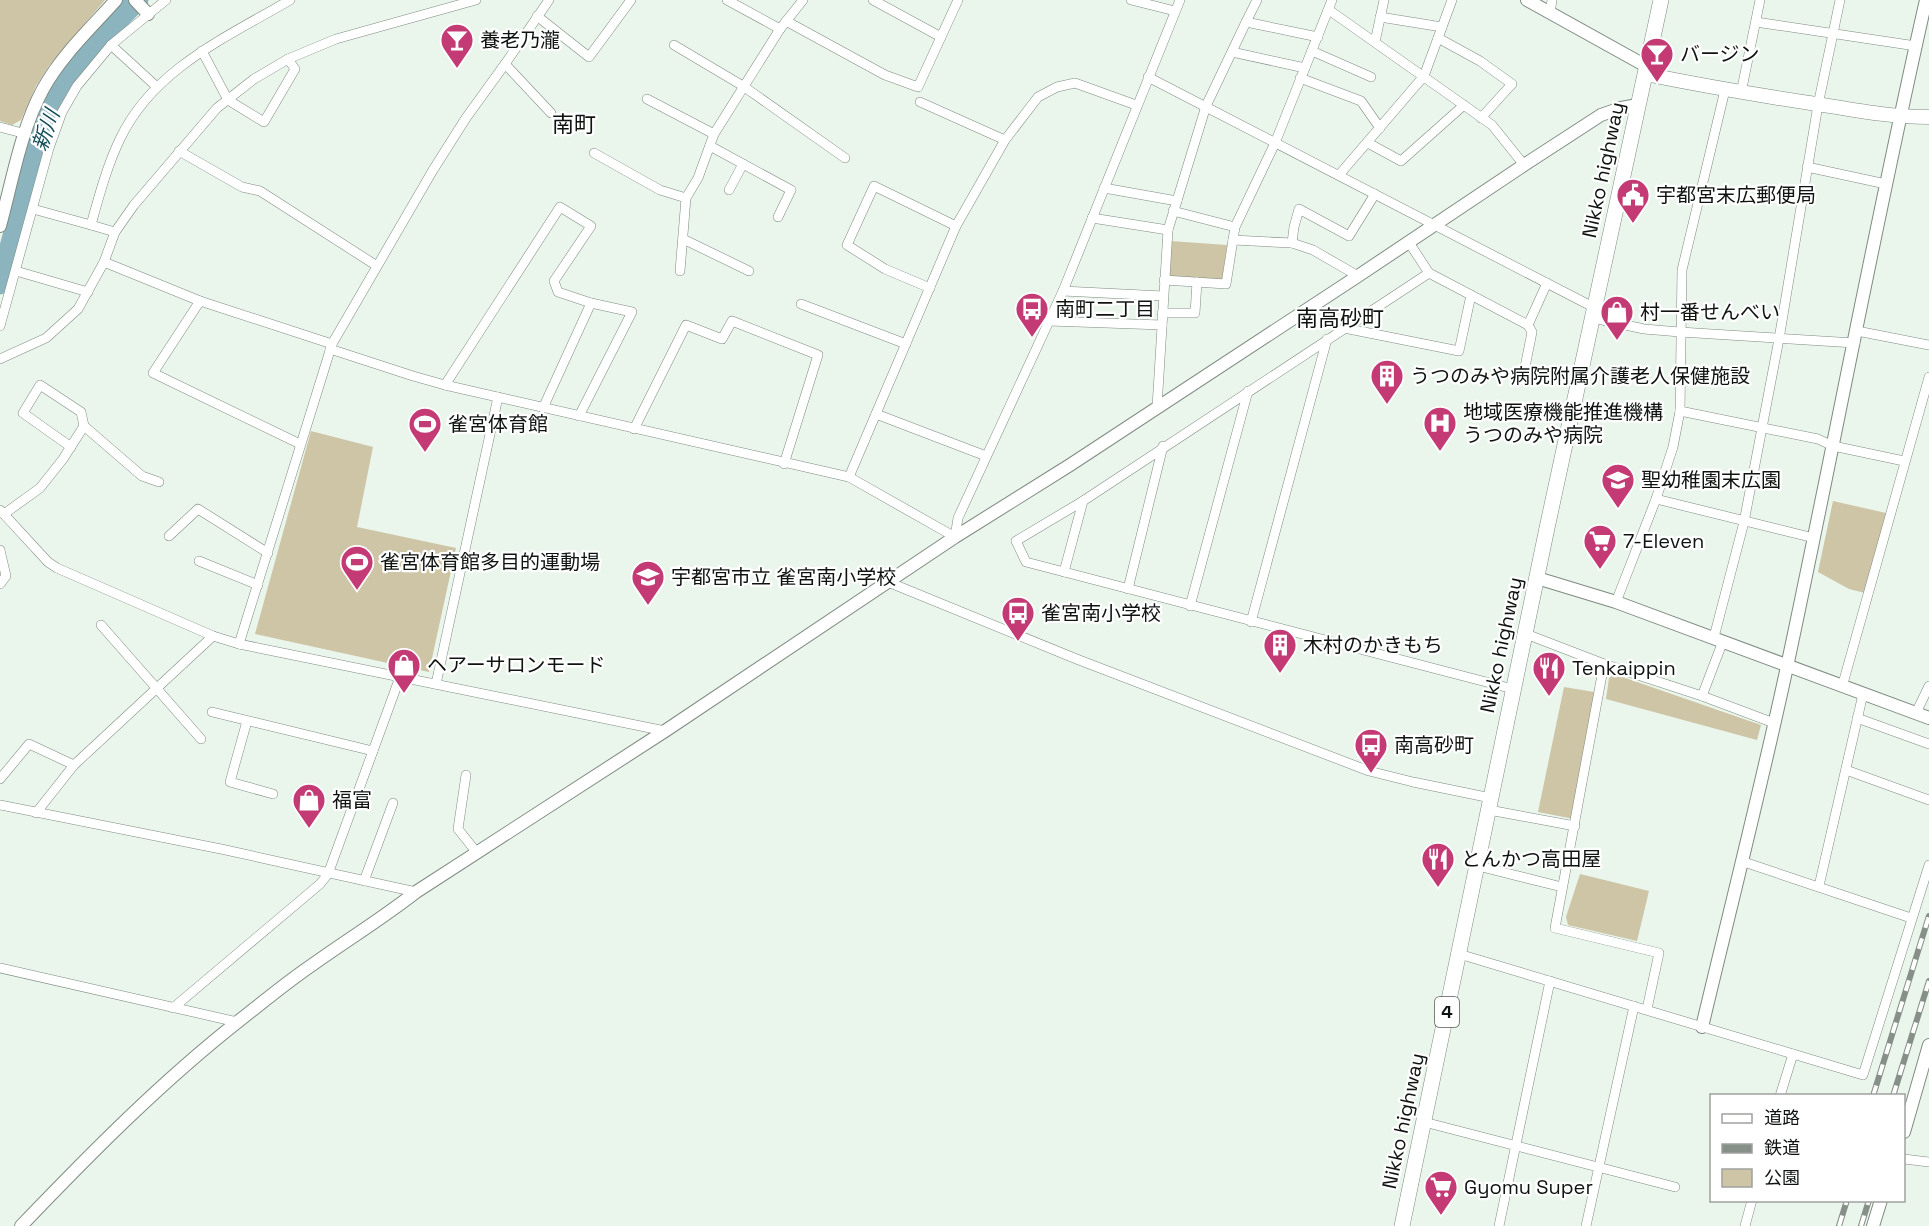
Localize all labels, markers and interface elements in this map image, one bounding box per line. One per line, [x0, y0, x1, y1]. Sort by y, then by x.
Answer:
bar icon: 養老乃瀧 [439, 22, 475, 69]
place label: 養老乃瀧 [480, 27, 560, 53]
bar icon: バージン [1639, 36, 1675, 83]
place label: バージン [1680, 41, 1760, 67]
street label: Nikko highway [1576, 100, 1630, 240]
water label: 新川 [26, 104, 66, 154]
district label: 南町 [552, 110, 596, 138]
public building icon: 宇都宮末広郵便局 [1615, 177, 1651, 224]
place label: 宇都宮末広郵便局 [1656, 182, 1816, 208]
bus stop icon: 南町二丁目 [1014, 291, 1050, 338]
shop icon: 村一番せんべい [1599, 294, 1635, 341]
place label: 南町二丁目 [1055, 296, 1155, 322]
place label: 村一番せんべい [1640, 299, 1780, 325]
district label: 南高砂町 [1296, 304, 1384, 332]
building icon: うつのみや病院附属介護老人保健施設 [1369, 358, 1405, 405]
place label: うつのみや病院附属介護老人保健施設 [1410, 363, 1750, 389]
place label: 地域医療機能推進機構 うつのみや病院 [1463, 399, 1663, 448]
hospital icon: 地域医療機能推進機構 うつのみや病院 [1422, 405, 1458, 452]
sports icon: 雀宮体育館 [407, 406, 443, 453]
place label: 雀宮体育館 [448, 411, 548, 437]
school or university icon: 聖幼稚園末広園 [1600, 462, 1636, 509]
place label: 聖幼稚園末広園 [1641, 467, 1781, 493]
supermarket icon: 7-Eleven [1582, 523, 1618, 570]
place label: 7-Eleven [1623, 528, 1704, 554]
sports icon: 雀宮体育館多目的運動場 [339, 544, 375, 591]
place label: 雀宮体育館多目的運動場 [380, 549, 600, 575]
school or university icon: 宇都宮市立 雀宮南小学校 [630, 559, 666, 606]
place label: 宇都宮市立 雀宮南小学校 [671, 564, 896, 590]
street label: Nikko highway [1474, 575, 1528, 715]
bus stop icon: 雀宮南小学校 [1000, 595, 1036, 642]
place label: 雀宮南小学校 [1041, 600, 1161, 626]
building icon: 木村のかきもち [1262, 627, 1298, 674]
place label: 木村のかきもち [1303, 632, 1443, 658]
shop icon: ヘアーサロンモード [386, 647, 422, 694]
restaurant icon: Tenkaippin [1531, 650, 1567, 697]
place label: ヘアーサロンモード [427, 652, 605, 678]
place label: Tenkaippin [1572, 655, 1676, 681]
bus stop icon: 南高砂町 [1353, 727, 1389, 774]
place label: 南高砂町 [1394, 732, 1474, 758]
shop icon: 福富 [291, 782, 327, 829]
place label: 福富 [332, 787, 372, 813]
restaurant icon: とんかつ高田屋 [1420, 841, 1456, 888]
place label: とんかつ高田屋 [1461, 846, 1601, 872]
road number: 4 [1435, 997, 1459, 1027]
street label: Nikko highway [1376, 1051, 1430, 1191]
legend [1710, 1094, 1905, 1202]
text: 道路 [1764, 1106, 1800, 1129]
text: 鉄道 [1764, 1136, 1800, 1159]
text: 公園 [1764, 1166, 1800, 1189]
supermarket icon: Gyomu Super [1423, 1169, 1459, 1216]
place label: Gyomu Super [1464, 1174, 1593, 1200]

